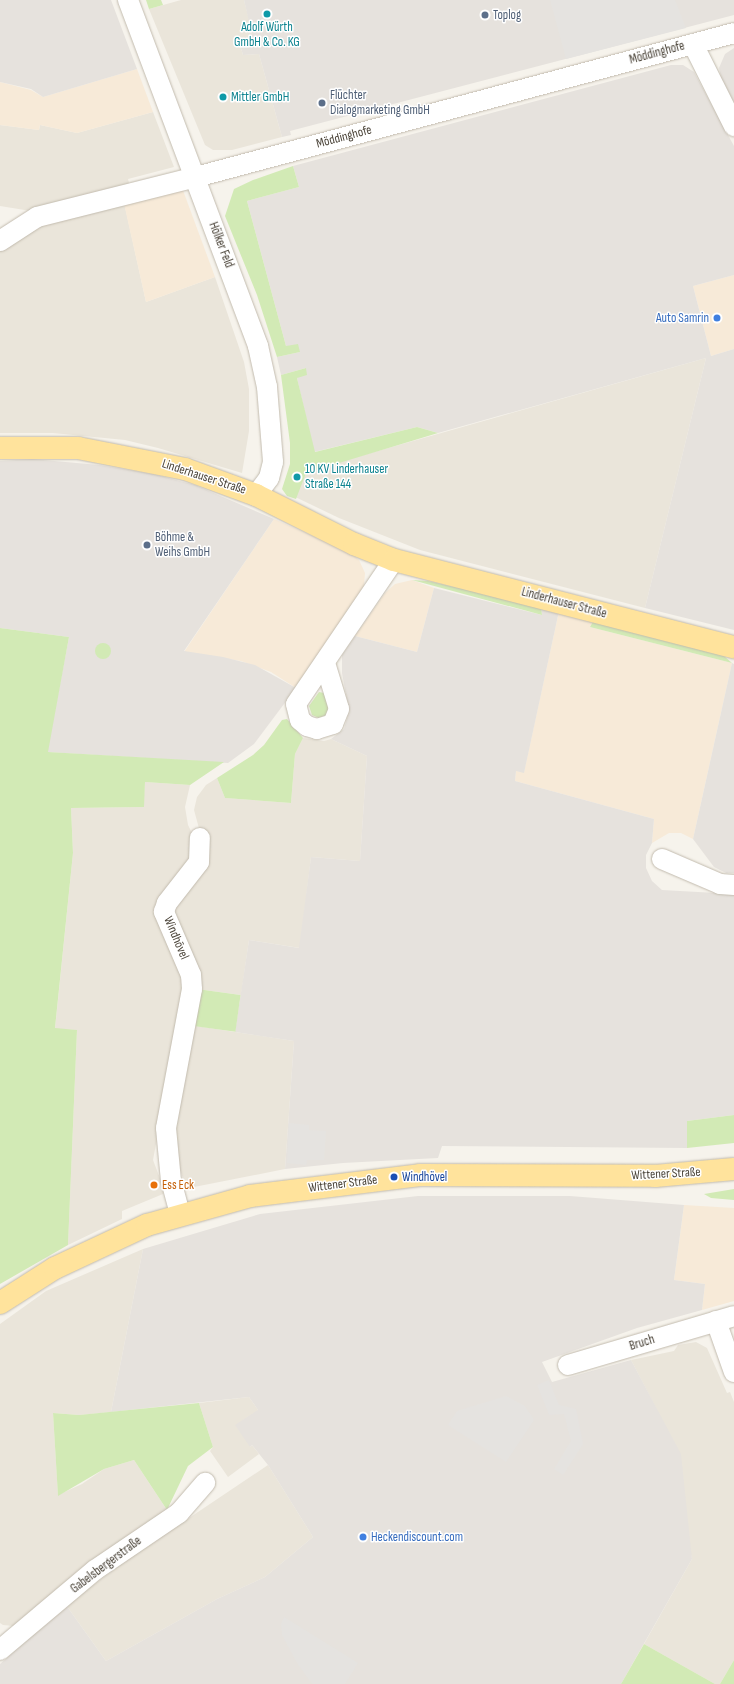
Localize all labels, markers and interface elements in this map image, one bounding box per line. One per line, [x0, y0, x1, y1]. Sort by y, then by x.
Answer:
place label: Toplog [493, 7, 521, 23]
marker: Adolf Würth GmbH & Co. KG [262, 9, 272, 19]
marker: Toplog [480, 10, 490, 20]
place label: Adolf Würth GmbH & Co. KG [234, 20, 300, 51]
street label: Möddinghofe [628, 38, 686, 68]
place label: Flüchter Dialogmarketing GmbH [330, 88, 430, 119]
place label: Mittler GmbH [231, 89, 289, 105]
marker: Mittler GmbH [218, 92, 228, 102]
marker: Flüchter Dialogmarketing GmbH [317, 98, 327, 108]
street label: Möddinghofe [315, 122, 373, 152]
street label: Hölker Feld [205, 220, 237, 270]
place label: Auto Samrin [656, 310, 709, 326]
marker: Auto Samrin [712, 313, 722, 323]
street label: Linderhauser Straße [160, 456, 248, 498]
place label: 10 KV Linderhauser Straße 144 [305, 462, 388, 493]
marker: 10 KV Linderhauser Straße 144 [292, 472, 302, 482]
place label: Böhme & Weihs GmbH [155, 530, 210, 561]
marker: Böhme & Weihs GmbH [142, 540, 152, 550]
street label: Linderhauser Straße [520, 584, 608, 622]
street label: Windhövel [160, 914, 192, 962]
street label: Wittener Straße [631, 1164, 701, 1184]
place label: Windhövel [402, 1169, 447, 1185]
street label: Wittener Straße [308, 1172, 378, 1196]
marker: Windhövel [389, 1172, 399, 1182]
place label: Ess Eck [162, 1177, 194, 1193]
marker: Ess Eck [149, 1180, 159, 1190]
street label: Bruch [627, 1332, 657, 1354]
place label: Heckendiscount.com [371, 1529, 463, 1545]
marker: Heckendiscount.com [358, 1532, 368, 1542]
street label: Gabelsbergerstraße [67, 1533, 145, 1597]

